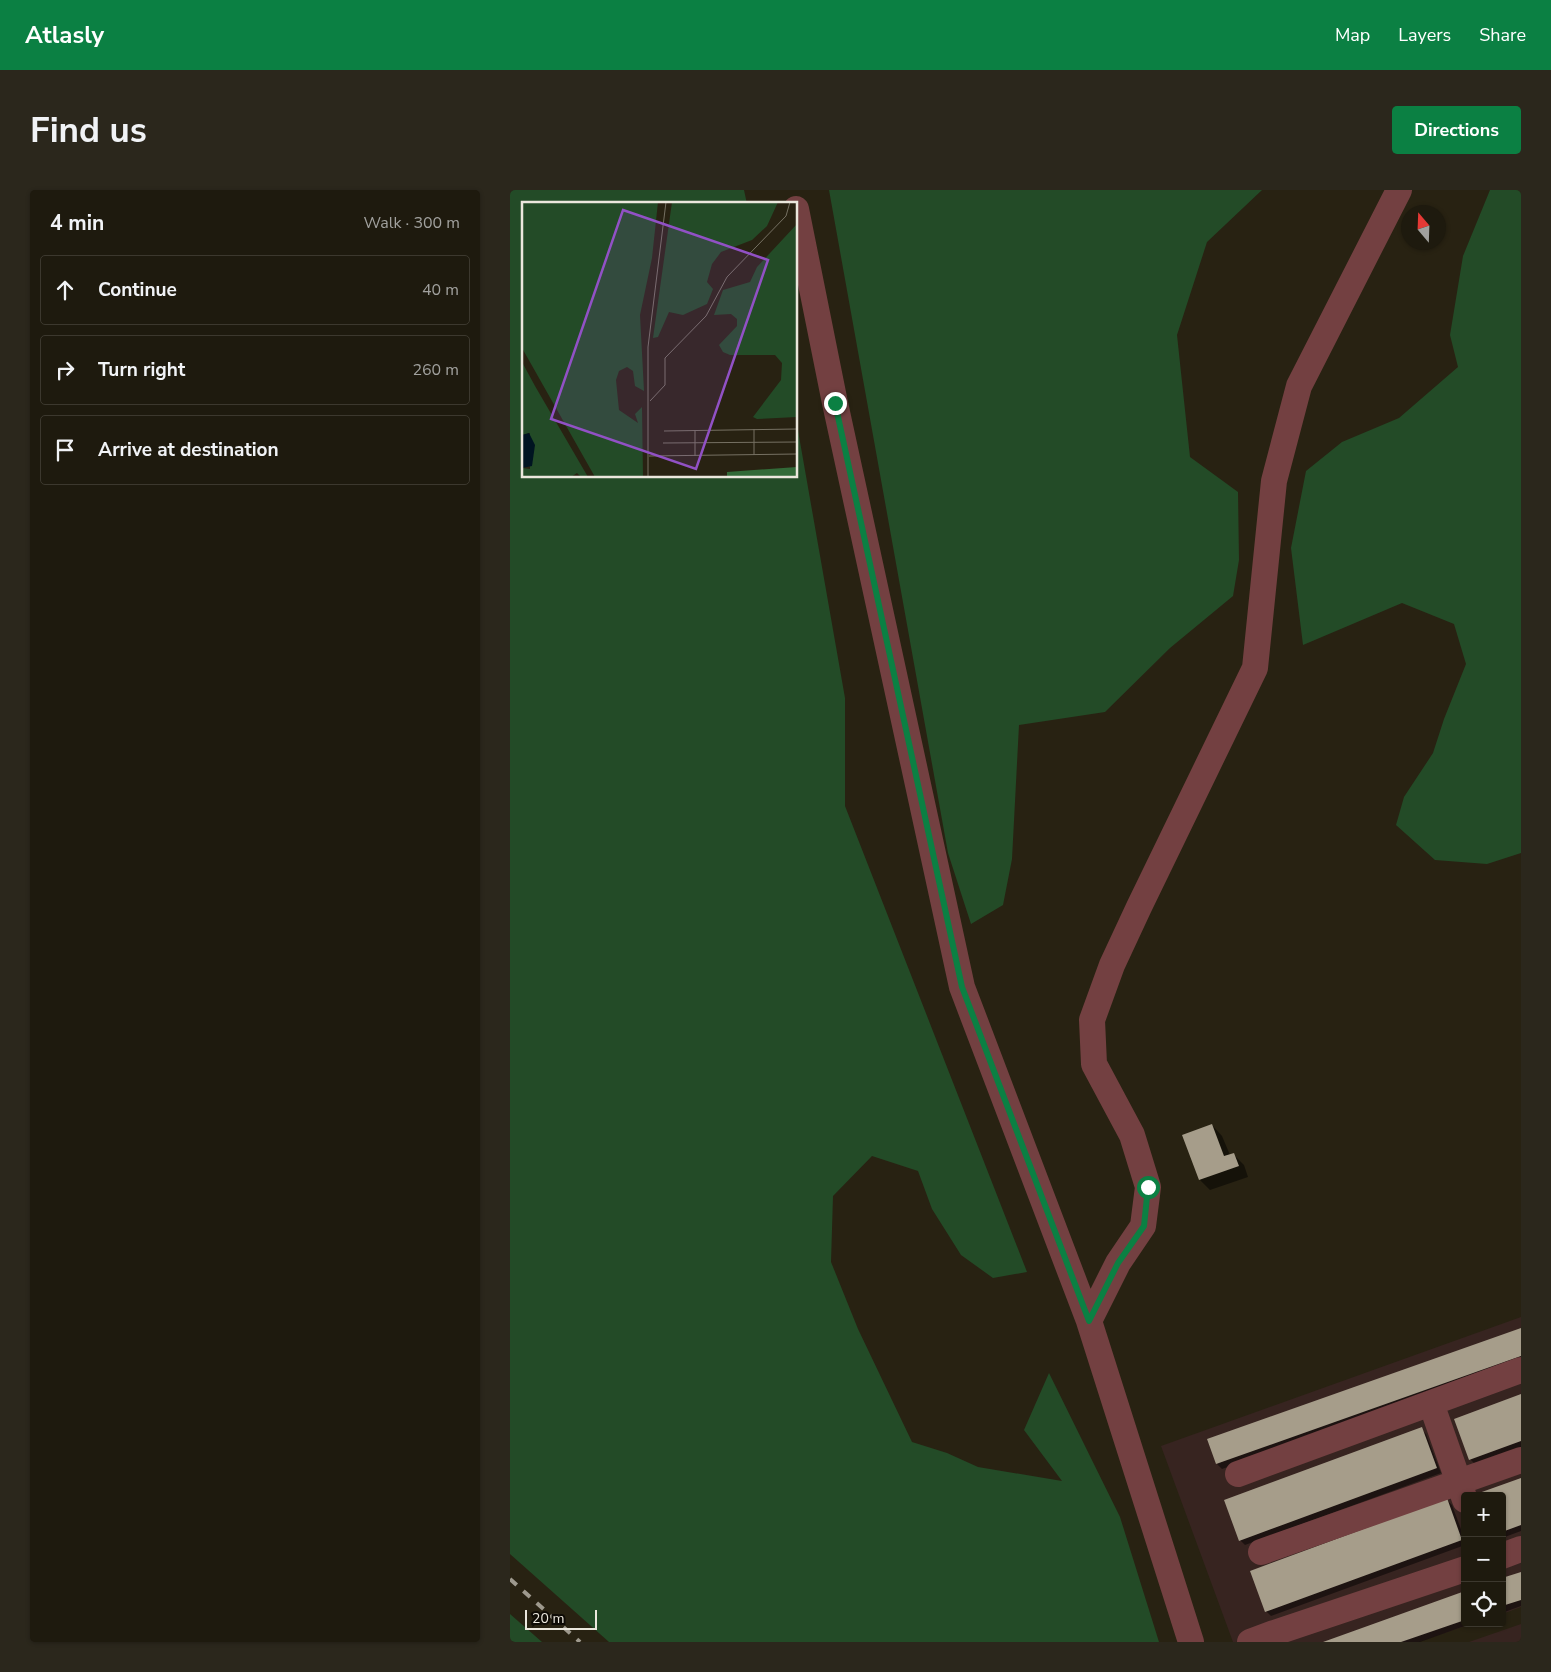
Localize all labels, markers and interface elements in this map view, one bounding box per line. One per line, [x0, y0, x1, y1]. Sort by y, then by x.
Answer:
text: Atlasly [25, 19, 104, 51]
text: Map [1335, 23, 1370, 47]
text: Layers [1398, 23, 1451, 47]
text: Share [1479, 23, 1526, 47]
button: Directions [1392, 106, 1521, 154]
text: Find us [30, 107, 147, 154]
inset map [522, 202, 798, 478]
north arrow [1401, 205, 1446, 250]
text: 4 min [50, 209, 104, 237]
text: Walk · 300 m [364, 212, 460, 234]
icon: ahead [51, 276, 79, 304]
text: Continue [98, 277, 177, 303]
text: 40 m [422, 279, 459, 301]
icon: right [51, 356, 79, 384]
text: Turn right [98, 357, 185, 383]
text: 260 m [412, 359, 459, 381]
route end [824, 392, 847, 415]
icon: arrive [51, 436, 79, 464]
text: Arrive at destination [98, 437, 279, 463]
route start [1137, 1176, 1160, 1199]
map controls [1461, 1492, 1506, 1627]
button: + [1461, 1492, 1506, 1537]
button: − [1461, 1537, 1506, 1582]
button: locate [1461, 1582, 1506, 1627]
scale bar [525, 1607, 598, 1630]
text: 20 m [532, 1609, 564, 1628]

